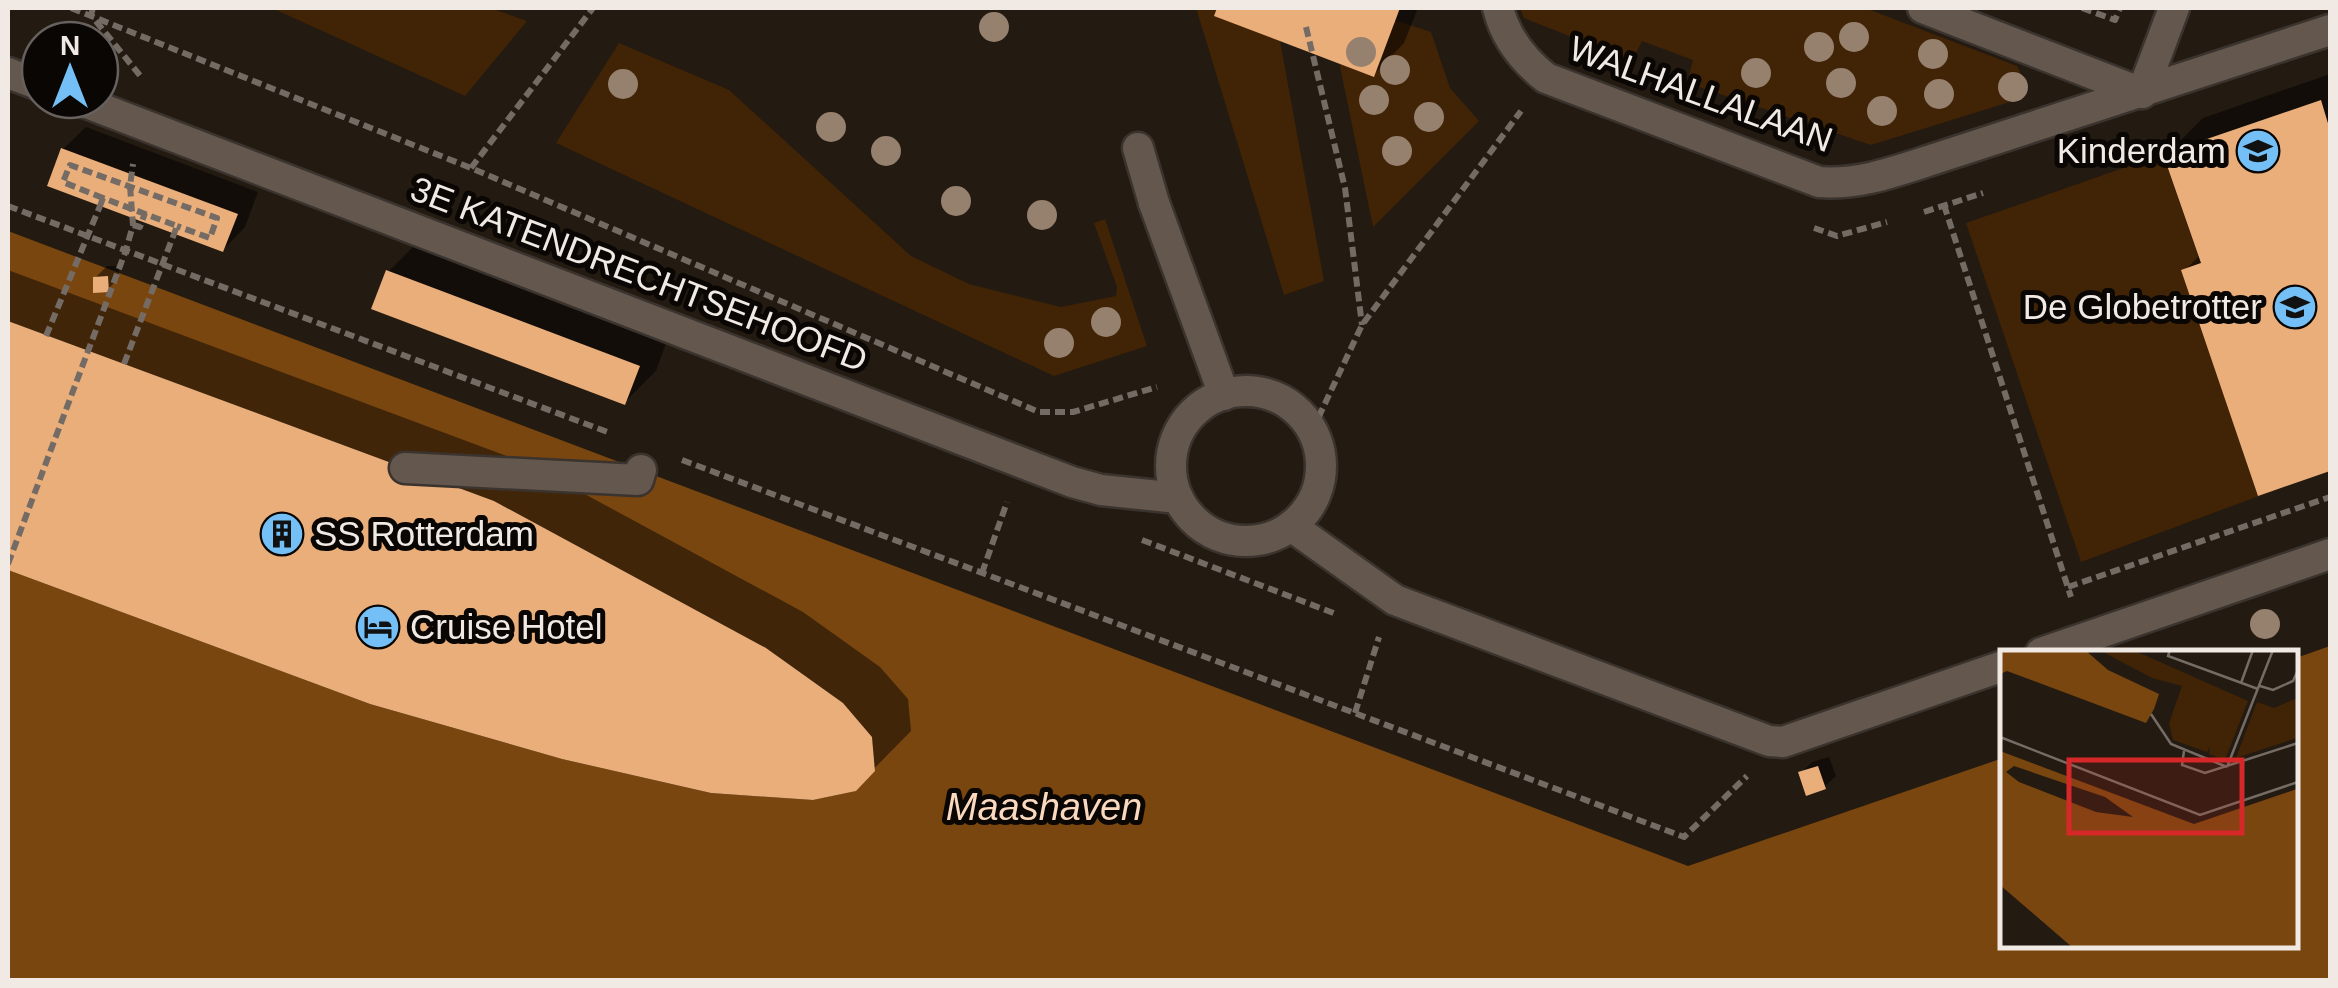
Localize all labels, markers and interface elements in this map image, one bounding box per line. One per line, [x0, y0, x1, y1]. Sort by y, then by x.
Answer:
north arrow [20, 20, 120, 120]
street label: WALHALLALAAN [1564, 28, 1838, 159]
text: N [60, 30, 80, 61]
school or university icon: Kinderdam [2235, 128, 2281, 174]
place label: Kinderdam [2057, 131, 2226, 170]
street label: 3E KATENDRECHTSEHOOFD [406, 168, 873, 379]
school or university icon: De Globetrotter [2272, 284, 2318, 330]
place label: De Globetrotter [2023, 287, 2262, 326]
building icon: SS Rotterdam [259, 511, 305, 557]
place label: SS Rotterdam [314, 514, 534, 553]
hotel icon: Cruise Hotel [355, 604, 401, 650]
place label: Cruise Hotel [410, 607, 603, 646]
inset map [2000, 650, 2298, 948]
water label: Maashaven [946, 786, 1142, 828]

